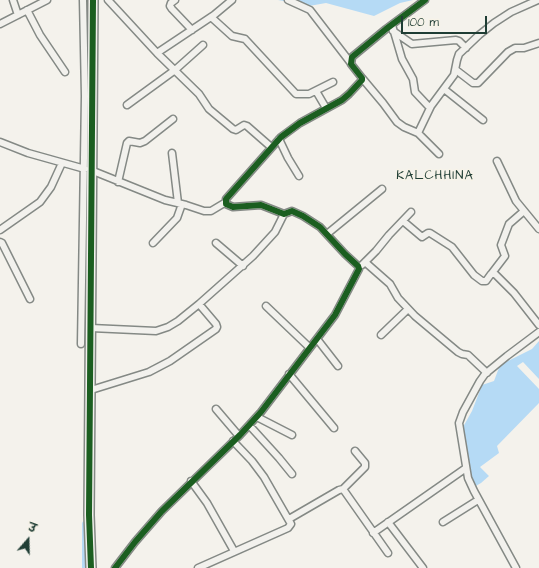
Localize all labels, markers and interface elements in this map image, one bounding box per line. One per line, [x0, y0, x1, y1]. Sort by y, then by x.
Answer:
scale bar [403, 8, 489, 34]
text: 100 m [408, 14, 439, 31]
district label: KALCHHINA [396, 168, 474, 184]
north arrow [8, 520, 48, 560]
text: उ [26, 520, 38, 537]

